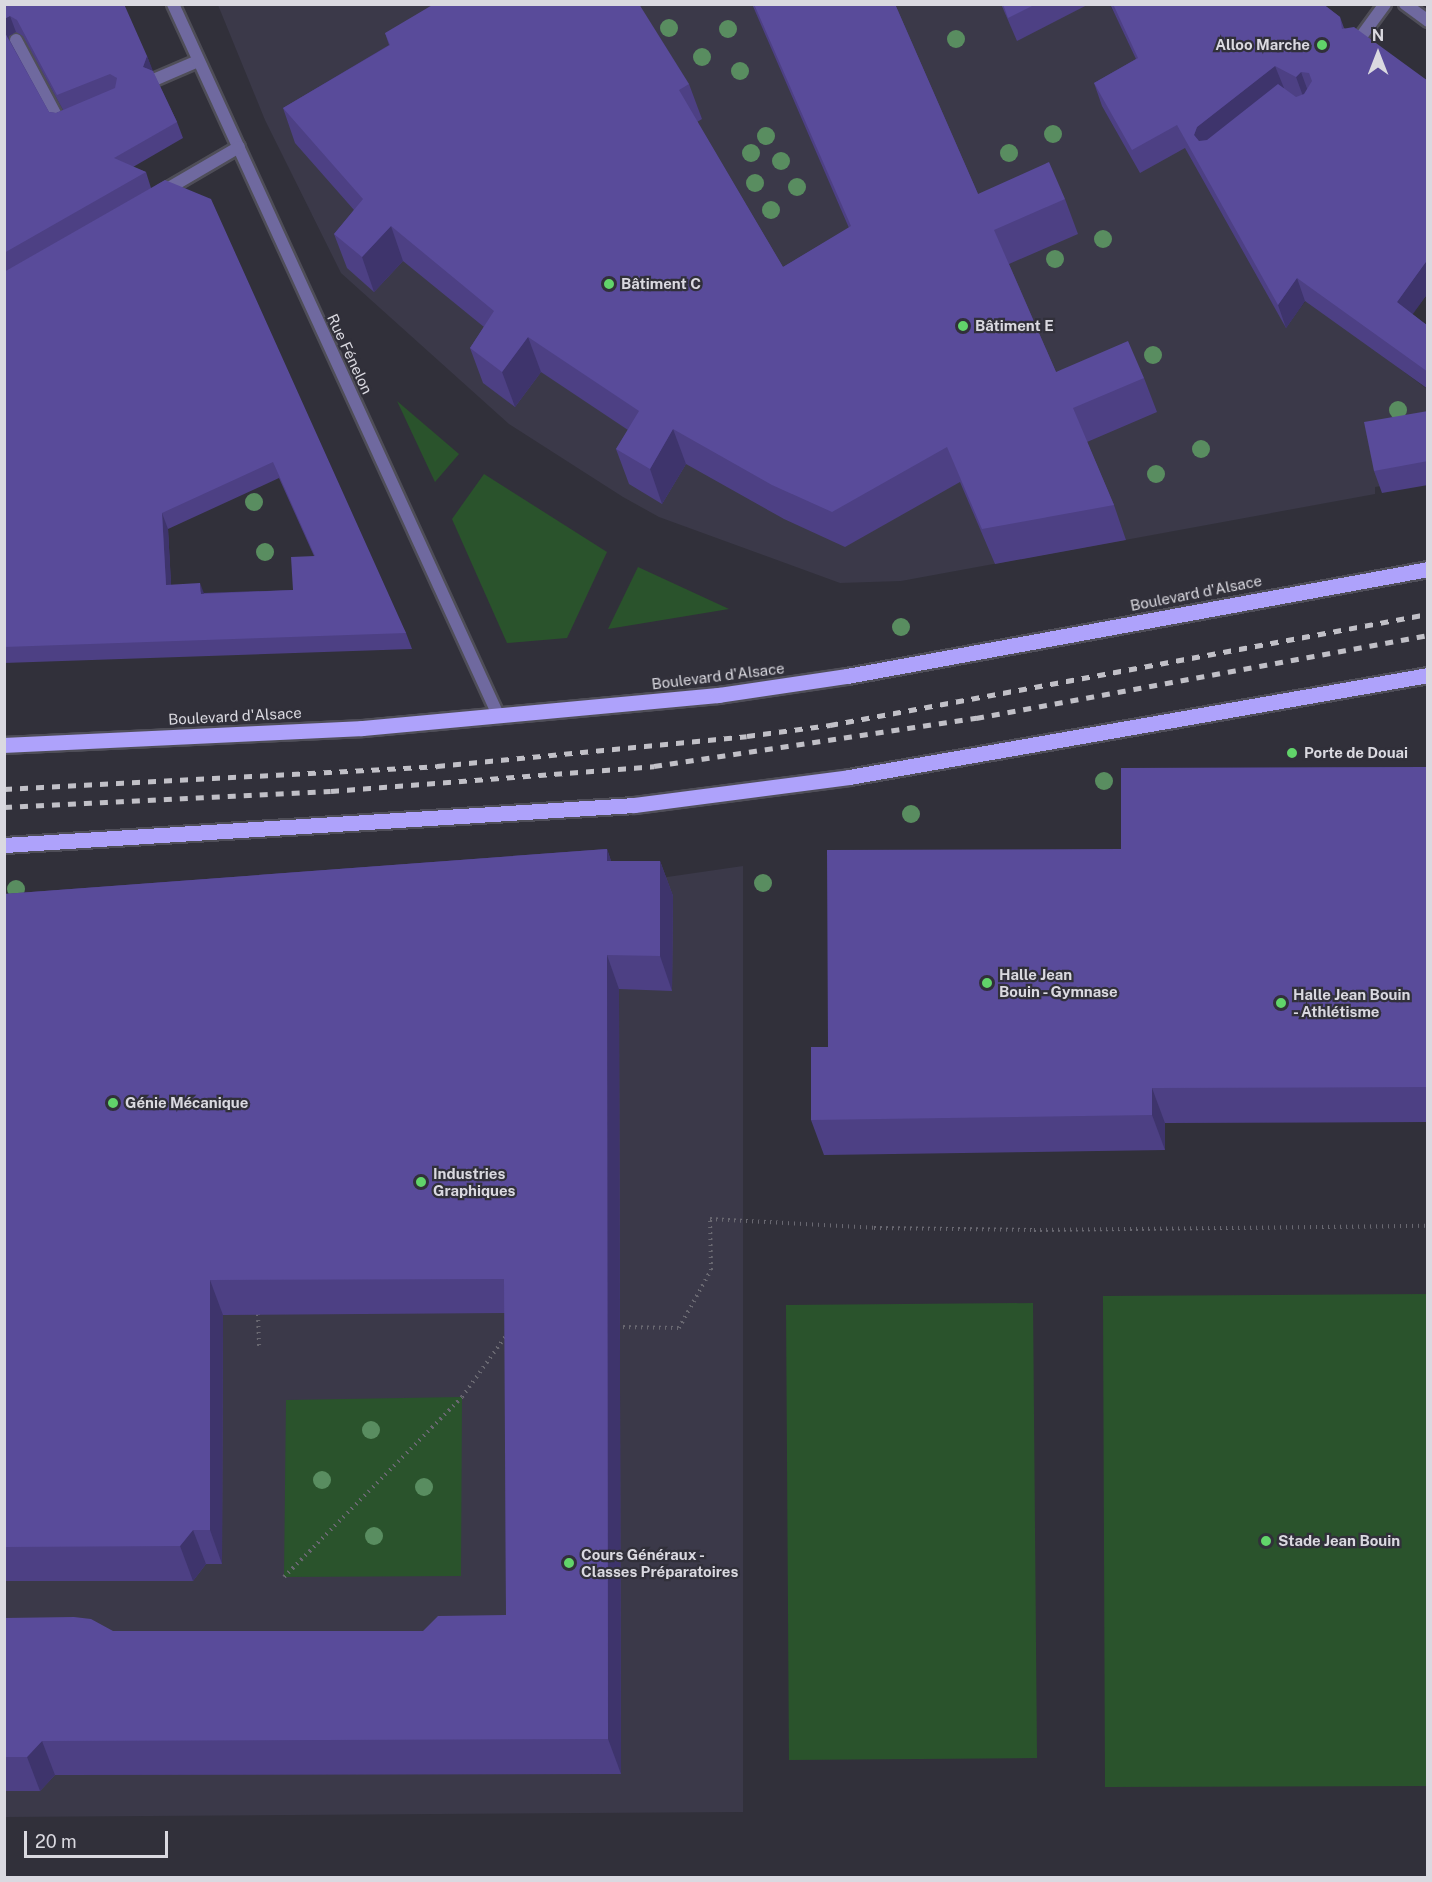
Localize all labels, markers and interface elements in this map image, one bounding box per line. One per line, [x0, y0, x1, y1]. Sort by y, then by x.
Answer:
north arrow [1348, 24, 1408, 84]
text: N [1372, 26, 1384, 45]
place label: Alloo Marche [1215, 36, 1310, 54]
marker: Alloo Marche [1315, 38, 1329, 52]
place label: Bâtiment C [621, 275, 701, 293]
marker: Bâtiment C [602, 277, 616, 291]
street label: Rue Fénelon [324, 311, 376, 397]
place label: Bâtiment E [975, 317, 1054, 335]
marker: Bâtiment E [956, 319, 970, 333]
street label: Boulevard d'Alsace [1129, 571, 1263, 615]
street label: Boulevard d'Alsace [650, 659, 786, 693]
street label: Boulevard d'Alsace [168, 704, 302, 728]
place label: Porte de Douai [1304, 744, 1408, 762]
marker: Porte de Douai [1285, 746, 1299, 760]
place label: Halle Jean Bouin - Gymnase [999, 965, 1120, 1000]
marker: Halle Jean Bouin - Gymnase [980, 976, 994, 990]
place label: Halle Jean Bouin - Athlétisme [1293, 985, 1411, 1020]
marker: Halle Jean Bouin - Athlétisme [1274, 996, 1288, 1010]
place label: Génie Mécanique [125, 1094, 248, 1112]
marker: Génie Mécanique [106, 1096, 120, 1110]
place label: Industries Graphiques [433, 1164, 515, 1199]
marker: Industries Graphiques [414, 1175, 428, 1189]
place label: Stade Jean Bouin [1278, 1532, 1400, 1550]
marker: Stade Jean Bouin [1259, 1534, 1273, 1548]
place label: Cours Généraux - Classes Préparatoires [581, 1545, 738, 1580]
marker: Cours Généraux - Classes Préparatoires [562, 1556, 576, 1570]
scale bar [27, 1819, 171, 1857]
text: 20 m [35, 1831, 77, 1852]

